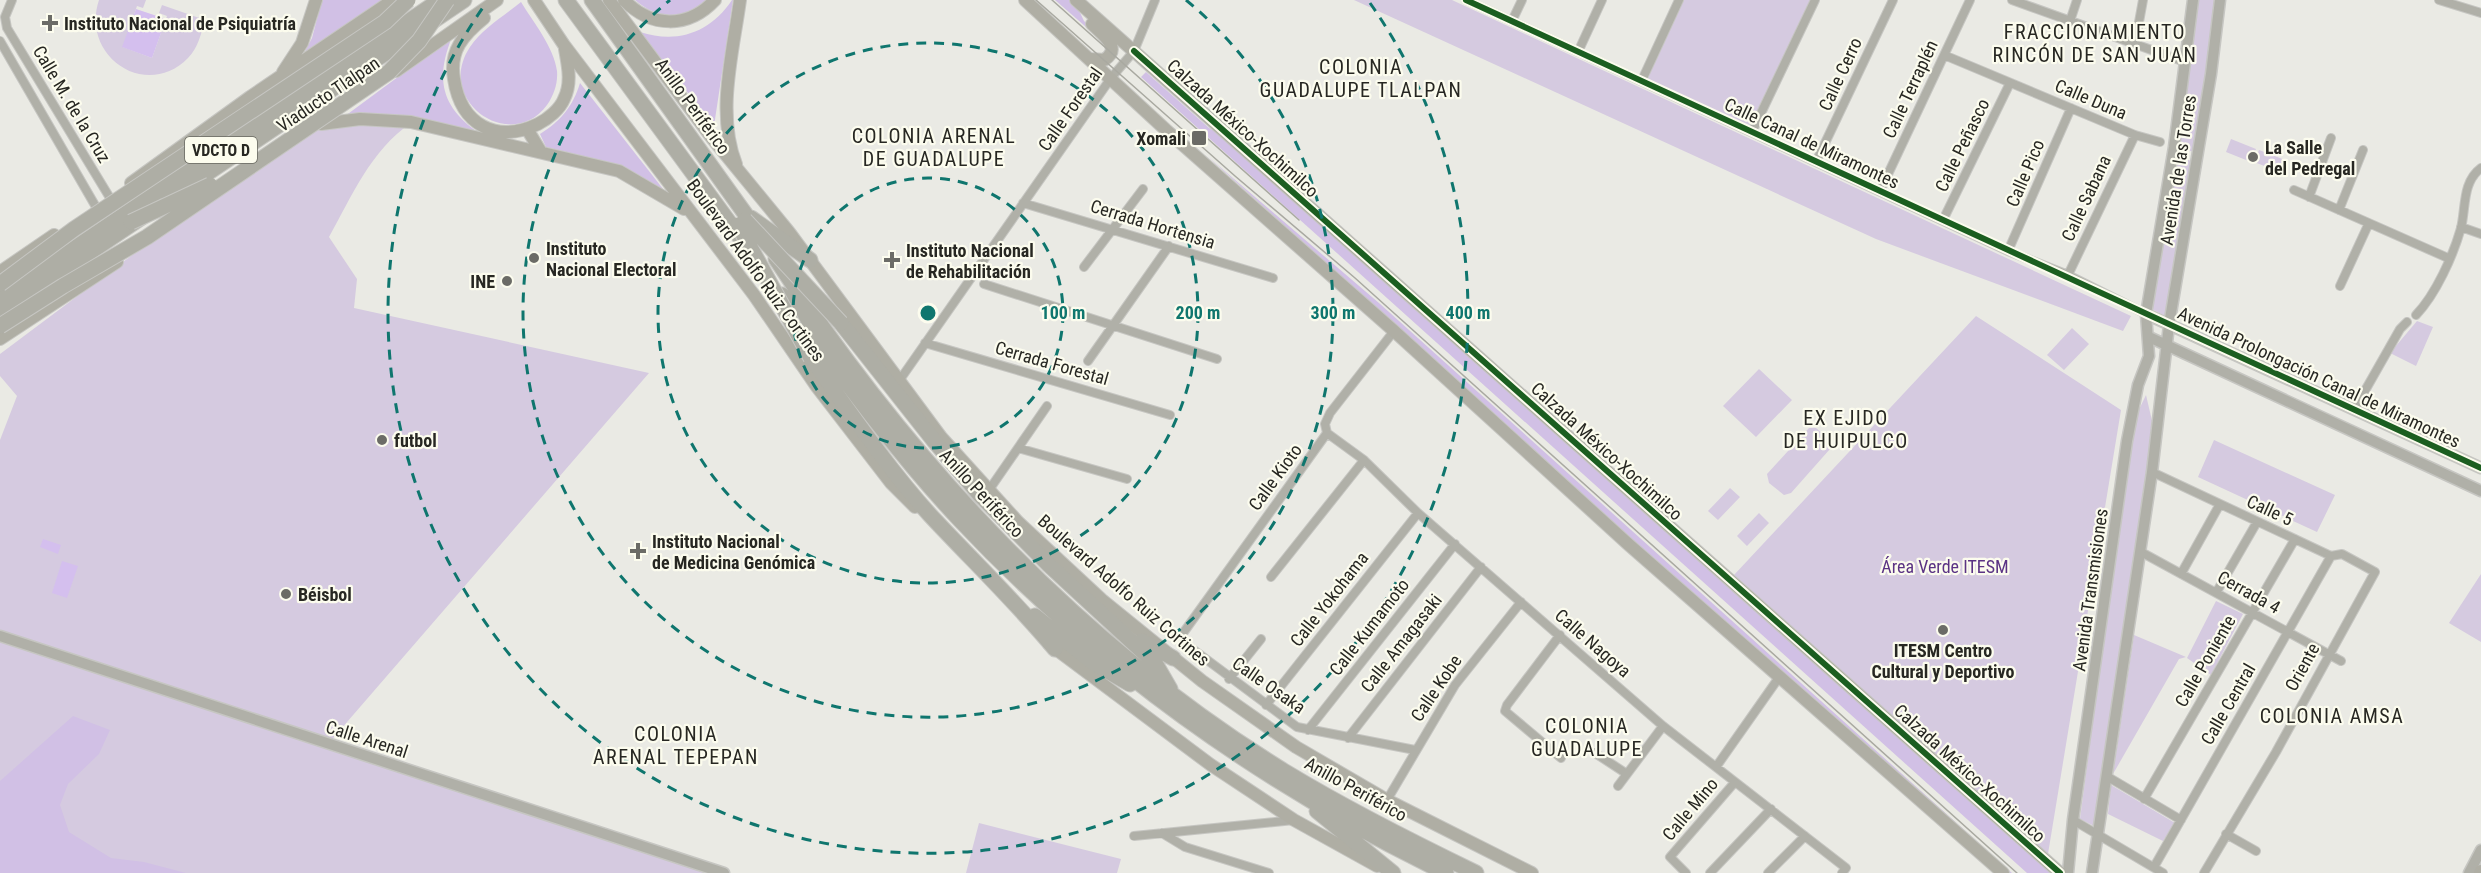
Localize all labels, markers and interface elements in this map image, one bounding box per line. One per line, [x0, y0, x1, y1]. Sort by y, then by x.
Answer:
place label: Instituto Nacional de Psiquiatría [64, 13, 296, 34]
marker: Instituto Nacional de Psiquiatría [41, 14, 59, 32]
district label: FRACCIONAMIENTO RINCÓN DE SAN JUAN [1993, 20, 2197, 67]
street label: Calle Cerro [1814, 34, 1866, 114]
street label: Calle Terraplén [1878, 37, 1942, 141]
street label: Calle M. de la Cruz [29, 42, 115, 166]
street label: Viaducto Tlalpan [273, 52, 383, 136]
street label: Anillo Periférico [651, 54, 735, 158]
street label: Calzada México-Xochimilco [1163, 55, 1323, 201]
district label: COLONIA GUADALUPE TLALPAN [1260, 55, 1462, 102]
street label: Calle Forestal [1034, 63, 1106, 155]
street label: Calle Duna [2052, 74, 2130, 124]
street label: Calle Canal de Miramontes [1721, 93, 1903, 193]
street label: Avenida de las Torres [2156, 93, 2200, 247]
street label: Calle Peñasco [1930, 95, 1994, 195]
district label: COLONIA ARENAL DE GUADALUPE [852, 124, 1016, 171]
place label: Xomali [1136, 128, 1186, 149]
marker: Xomali [1190, 129, 1208, 147]
street label: Calle Pico [2001, 136, 2049, 210]
road number: VDCTO D [185, 137, 257, 163]
place label: La Salle del Pedregal [2265, 137, 2355, 179]
marker: La Salle del Pedregal [2246, 150, 2260, 164]
street label: Calle Sabana [2057, 152, 2115, 244]
street label: Boulevard Adolfo Ruiz Cortines [683, 175, 829, 365]
street label: Cerrada Hortensia [1088, 195, 1218, 253]
place label: Instituto Nacional Electoral [546, 238, 676, 280]
place label: Instituto Nacional de Rehabilitación [906, 240, 1034, 282]
marker: Instituto Nacional Electoral [527, 251, 541, 265]
marker: Instituto Nacional de Rehabilitación [883, 251, 901, 269]
place label: INE [470, 271, 495, 292]
marker: INE [500, 274, 514, 288]
text: 100 m [1041, 302, 1085, 323]
text: 200 m [1176, 302, 1220, 323]
text: 300 m [1311, 302, 1355, 323]
text: 400 m [1446, 302, 1490, 323]
street label: Avenida Prolongación Canal de Miramontes [2174, 302, 2464, 452]
centre of rings [918, 303, 938, 323]
street label: Cerrada Forestal [993, 337, 1111, 389]
street label: Calzada México-Xochimilco [1527, 378, 1687, 524]
district label: EX EJIDO DE HUIPULCO [1783, 406, 1909, 453]
place label: futbol [394, 430, 437, 451]
marker: futbol [375, 433, 389, 447]
street label: Calle Kioto [1244, 440, 1306, 514]
street label: Anillo Periférico [936, 444, 1028, 542]
street label: Calle 5 [2244, 490, 2297, 530]
street label: Avenida Transmisiones [2068, 507, 2112, 673]
street label: Boulevard Adolfo Ruiz Cortines [1034, 510, 1214, 670]
place label: Instituto Nacional de Medicina Genómica [652, 531, 815, 573]
marker: Instituto Nacional de Medicina Genómica [629, 542, 647, 560]
street label: Calle Yokohama [1286, 548, 1372, 650]
park label: Área Verde ITESM [1881, 556, 2009, 577]
street label: Cerrada 4 [2214, 566, 2284, 618]
street label: Calle Kumamoto [1325, 574, 1413, 680]
place label: Béisbol [298, 584, 352, 605]
marker: Béisbol [279, 587, 293, 601]
street label: Calle Amagasaki [1356, 590, 1446, 696]
street label: Calle Nagoya [1551, 605, 1635, 681]
street label: Calle Poniente [2170, 611, 2240, 711]
marker: ITESM Centro Cultural y Deportivo [1936, 623, 1950, 637]
street label: Oriente [2280, 639, 2324, 695]
place label: ITESM Centro Cultural y Deportivo [1871, 640, 2015, 682]
street label: Calle Kobe [1406, 651, 1466, 725]
street label: Calle Osaka [1229, 652, 1309, 718]
street label: Calle Central [2196, 660, 2260, 748]
street label: Calzada México-Xochimilco [1890, 700, 2050, 846]
district label: COLONIA AMSA [2260, 704, 2404, 728]
district label: COLONIA GUADALUPE [1531, 714, 1643, 761]
street label: Calle Arenal [323, 716, 411, 762]
district label: COLONIA ARENAL TEPEPAN [593, 722, 759, 769]
street label: Anillo Periférico [1301, 752, 1411, 826]
street label: Calle Mino [1658, 773, 1722, 845]

